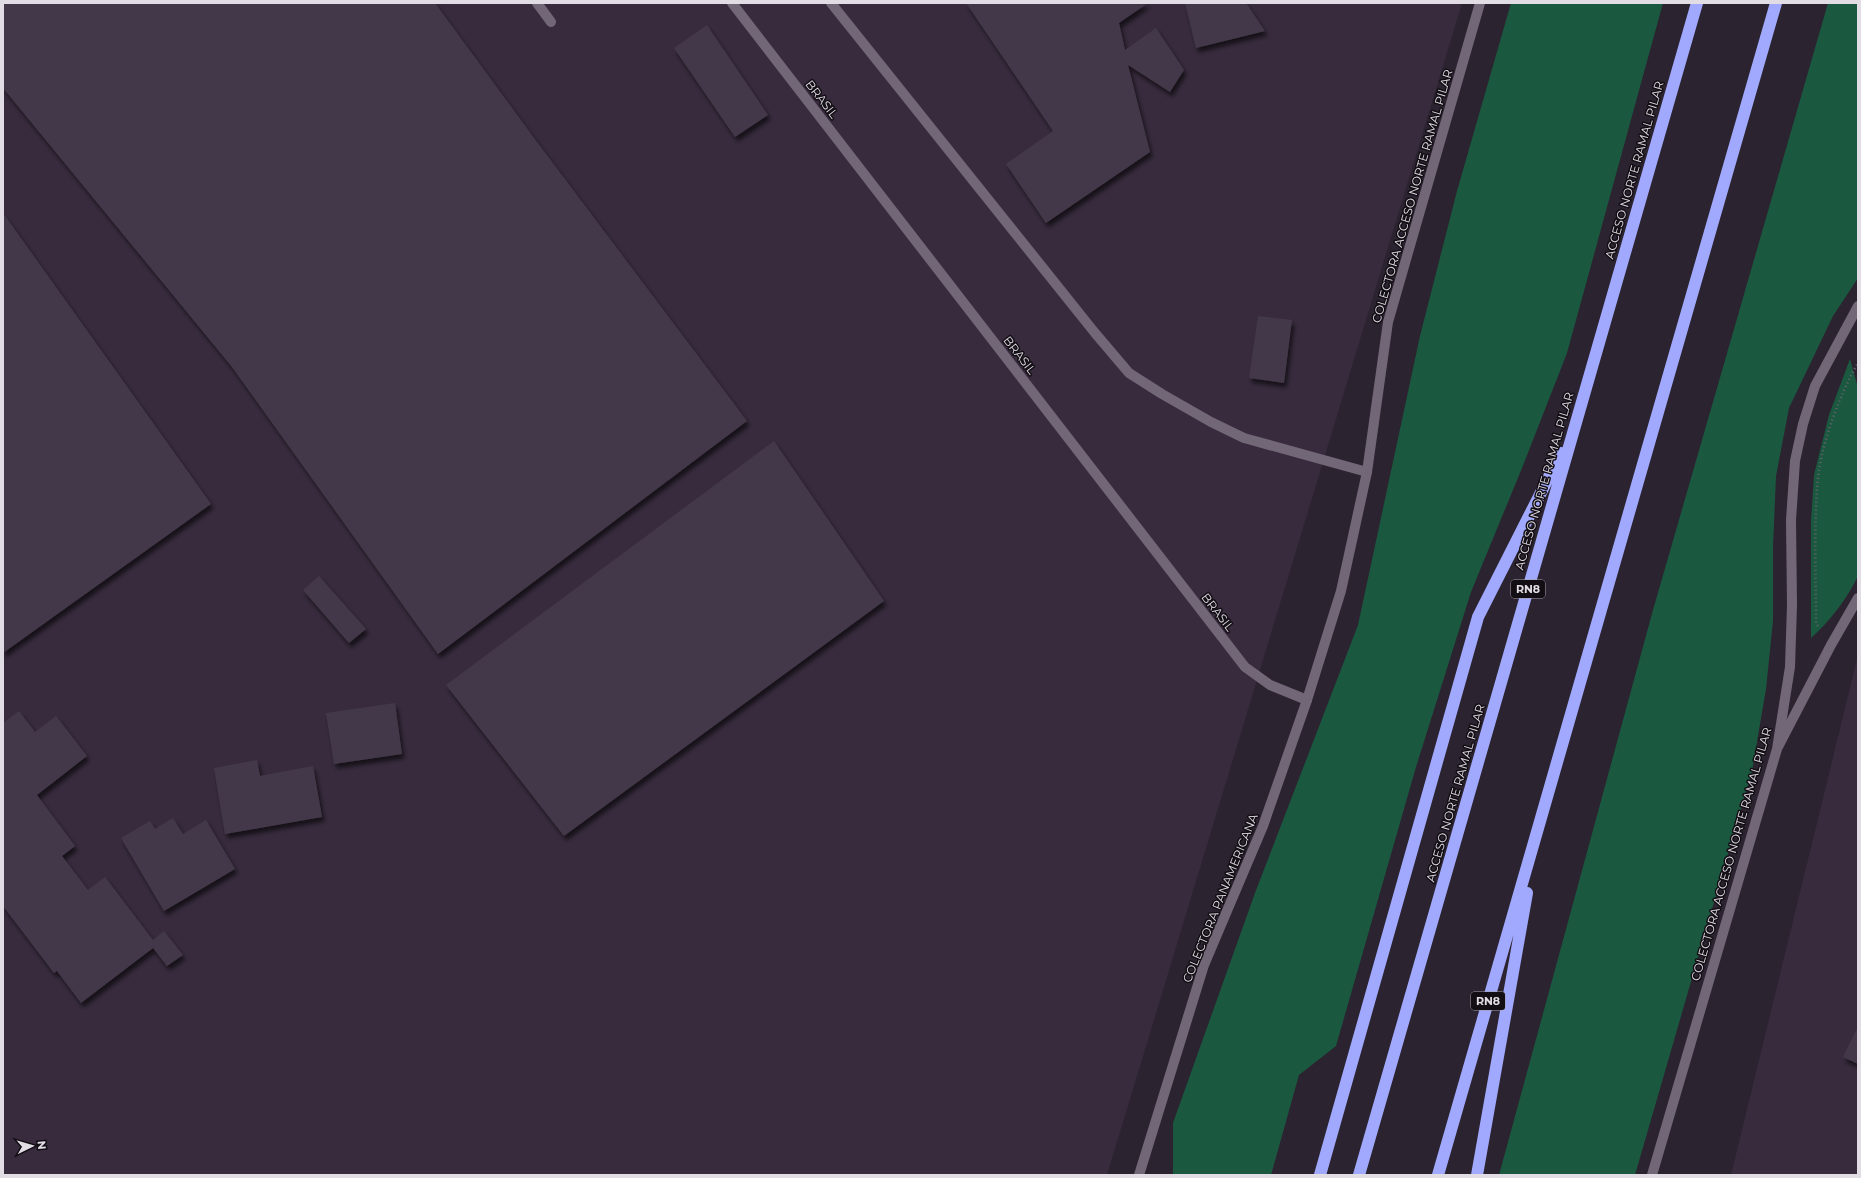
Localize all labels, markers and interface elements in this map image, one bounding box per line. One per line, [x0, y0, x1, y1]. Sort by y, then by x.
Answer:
street label: COLECTORA ACCESO NORTE RAMAL PILAR [1369, 67, 1456, 324]
street label: BRASIL [802, 77, 842, 121]
street label: ACCESO NORTE RAMAL PILAR [1601, 79, 1667, 261]
street label: BRASIL [1000, 333, 1040, 377]
street label: ACCESO NORTE RAMAL PILAR [1511, 390, 1577, 572]
road number: RN8 [1511, 580, 1545, 598]
street label: BRASIL [1198, 590, 1238, 634]
street label: ACCESO NORTE RAMAL PILAR [1422, 702, 1488, 884]
street label: COLECTORA ACCESO NORTE RAMAL PILAR [1688, 725, 1775, 982]
street label: COLECTORA PANAMERICANA [1179, 811, 1261, 985]
road number: RN8 [1471, 992, 1505, 1010]
north arrow [12, 1126, 52, 1166]
text: N [35, 1140, 49, 1150]

